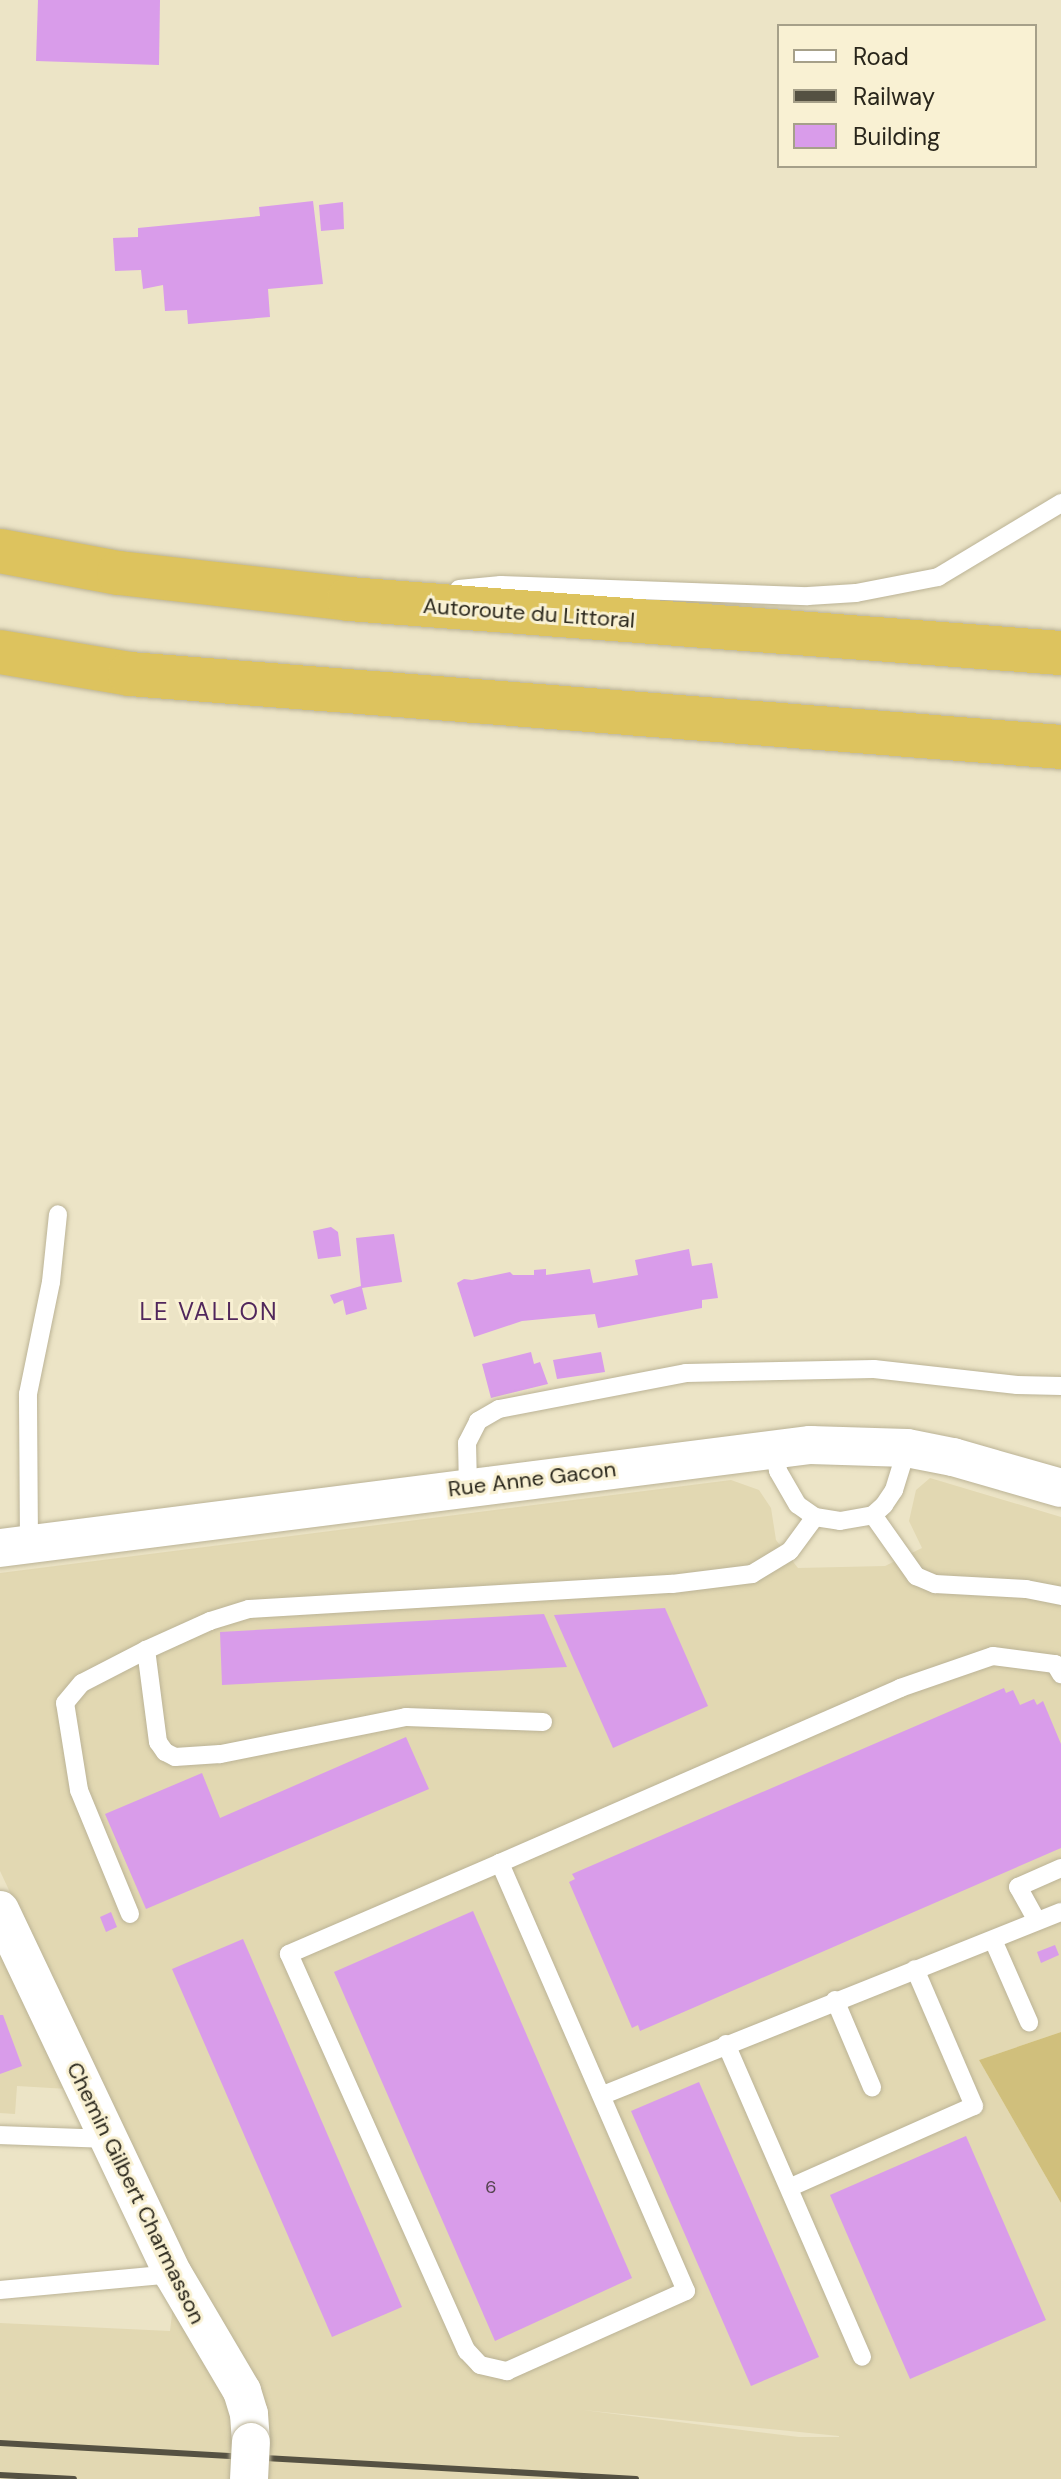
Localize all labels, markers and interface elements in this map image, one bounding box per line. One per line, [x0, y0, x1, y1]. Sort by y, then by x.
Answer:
legend [777, 24, 1037, 168]
text: Road [853, 41, 909, 72]
text: Railway [853, 81, 935, 112]
text: Building [853, 121, 940, 152]
street label: Autoroute du Littoral [422, 592, 636, 634]
district label: LE VALLON [139, 1298, 279, 1326]
street label: Rue Anne Gacon [446, 1456, 618, 1502]
street label: Chemin Gilbert Charmasson [61, 2058, 211, 2328]
house number: 6 [485, 2176, 497, 2198]

